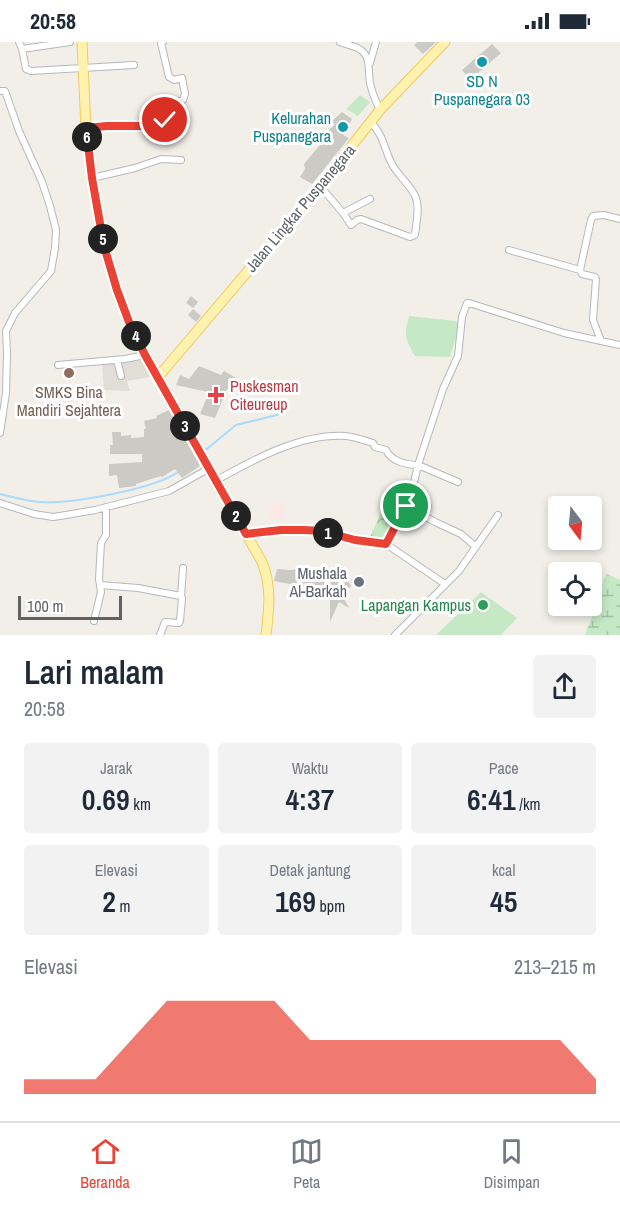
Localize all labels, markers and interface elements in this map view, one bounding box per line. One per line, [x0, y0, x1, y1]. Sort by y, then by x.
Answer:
text: 20:58 [30, 6, 76, 36]
marker: SD N Puspanegara 03 [475, 55, 489, 69]
place label: SD N Puspanegara 03 [434, 70, 530, 110]
pin [139, 94, 190, 145]
icon: check [148, 103, 181, 136]
place label: Kelurahan Puspanegara [253, 107, 332, 147]
marker: Kelurahan Puspanegara [336, 120, 350, 134]
pin: 6 [72, 122, 102, 152]
text: 6 [83, 126, 91, 148]
street label: Jalan Lingkar Puspanegara [240, 139, 360, 277]
pin: 5 [88, 224, 118, 254]
text: 5 [99, 228, 107, 250]
pin: 4 [121, 321, 151, 351]
text: 4 [132, 325, 140, 347]
marker: SMKS Bina Mandiri Sejahtera [62, 366, 76, 380]
place label: Puskesman Citeureup [230, 375, 299, 415]
place label: SMKS Bina Mandiri Sejahtera [17, 381, 122, 421]
marker: Puskesman Citeureup [207, 386, 225, 404]
pin: 3 [170, 411, 200, 441]
text: 3 [181, 415, 189, 437]
pin [380, 480, 431, 531]
icon: arrive [389, 489, 422, 522]
north arrow [548, 496, 602, 550]
map controls [548, 496, 602, 616]
pin: 2 [221, 501, 251, 531]
text: 2 [232, 505, 240, 527]
pin: 1 [313, 518, 343, 548]
text: 1 [324, 522, 332, 544]
place label: Mushala Al-Barkah [288, 562, 348, 602]
button: locate [548, 562, 602, 616]
marker: Mushala Al-Barkah [352, 575, 366, 589]
scale bar [18, 593, 122, 620]
place label: Lapangan Kampus [361, 594, 471, 616]
text: 100 m [27, 595, 63, 617]
marker: Lapangan Kampus [476, 598, 490, 612]
text: Lari malam [24, 650, 164, 694]
button: share [533, 655, 596, 718]
text: 20:58 [24, 695, 65, 722]
text: Jarak [100, 757, 132, 779]
text: Waktu [292, 757, 328, 779]
text: Pace [489, 757, 519, 779]
text: 0.69 [82, 779, 130, 819]
text: 4:37 [286, 779, 334, 819]
text: 6:41 [467, 779, 516, 819]
text: km [130, 793, 151, 815]
text: /km [516, 793, 540, 815]
text: Elevasi [95, 859, 138, 881]
text: Detak jantung [270, 859, 350, 881]
text: kcal [492, 859, 515, 881]
text: 2 [102, 881, 116, 921]
text: 169 [275, 881, 316, 921]
text: 45 [490, 881, 517, 921]
text: m [116, 895, 130, 917]
text: bpm [316, 895, 345, 917]
text: Elevasi [24, 953, 78, 980]
text: 213–215 m [514, 953, 596, 980]
tab: Beranda [80, 1135, 130, 1193]
tab: Peta [290, 1135, 323, 1193]
tab: Disimpan [484, 1135, 540, 1193]

